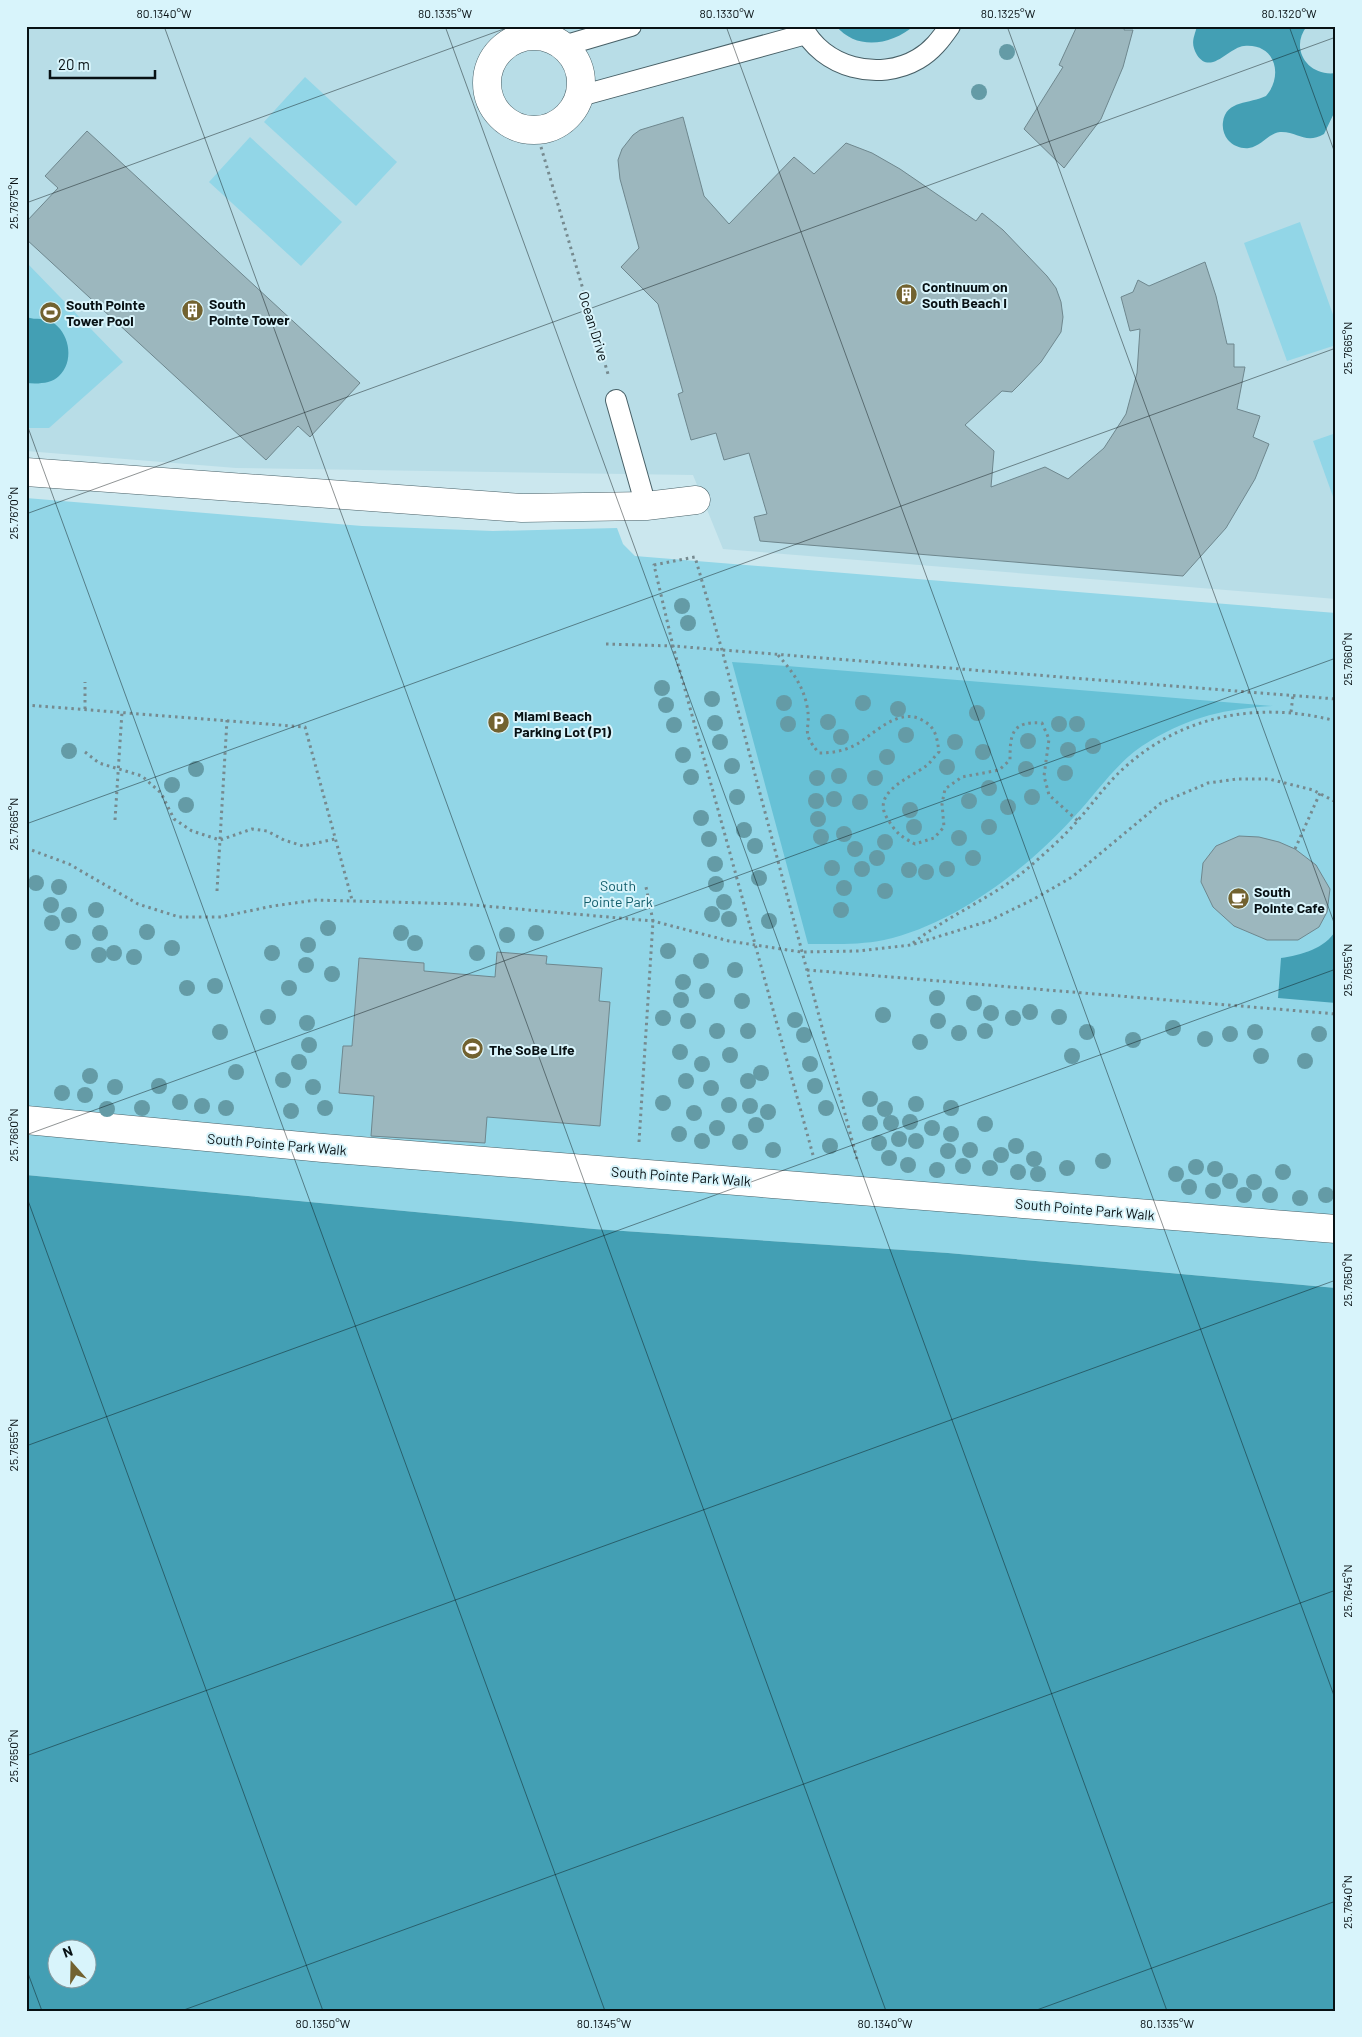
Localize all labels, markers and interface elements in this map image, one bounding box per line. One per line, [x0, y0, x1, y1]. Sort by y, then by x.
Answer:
text: 80.1340°W [136, 6, 192, 20]
text: 80.1335°W [418, 6, 473, 20]
text: 80.1330°W [700, 6, 755, 20]
text: 80.1325°W [981, 6, 1036, 20]
text: 80.1320°W [1261, 6, 1317, 20]
scale bar [50, 48, 155, 80]
text: 20 m [58, 55, 90, 73]
text: 25.7675°N [6, 177, 20, 229]
place label: Continuum on South Beach I [922, 278, 1008, 311]
building icon: Continuum on South Beach I [894, 282, 918, 306]
street label: Ocean Drive [575, 289, 613, 363]
place label: South Pointe Tower [209, 295, 290, 328]
place label: South Pointe Tower Pool [66, 296, 146, 329]
building icon: South Pointe Tower [181, 299, 205, 323]
sports icon: South Pointe Tower Pool [38, 300, 62, 324]
text: 25.7665°N [1340, 322, 1354, 374]
text: 25.7670°N [6, 487, 20, 539]
text: 25.7660°N [1340, 632, 1354, 686]
place label: Miami Beach Parking Lot (P1) [514, 707, 611, 740]
parking icon: Miami Beach Parking Lot (P1) [486, 711, 510, 735]
text: 25.7665°N [6, 798, 20, 850]
park label: South Pointe Park [583, 877, 653, 910]
place label: South Pointe Cafe [1254, 883, 1325, 916]
cafe icon: South Pointe Cafe [1226, 887, 1250, 911]
text: 25.7655°N [1340, 944, 1354, 996]
sports icon: The SoBe Life [461, 1037, 485, 1061]
place label: The SoBe Life [489, 1041, 575, 1058]
text: 25.7660°N [6, 1108, 20, 1162]
street label: South Pointe Park Walk [207, 1129, 347, 1159]
street label: South Pointe Park Walk [611, 1163, 751, 1189]
street label: South Pointe Park Walk [1015, 1194, 1155, 1224]
text: 25.7650°N [1340, 1253, 1354, 1307]
text: 25.7655°N [6, 1419, 20, 1471]
text: 25.7645°N [1340, 1564, 1354, 1618]
text: 25.7650°N [6, 1729, 20, 1783]
text: 25.7640°N [1340, 1875, 1354, 1929]
north arrow [48, 1940, 98, 1990]
text: N [60, 1942, 75, 1961]
text: 80.1350°W [296, 2016, 351, 2030]
text: 80.1345°W [577, 2016, 632, 2030]
text: 80.1340°W [857, 2016, 913, 2030]
text: 80.1335°W [1140, 2016, 1195, 2030]

